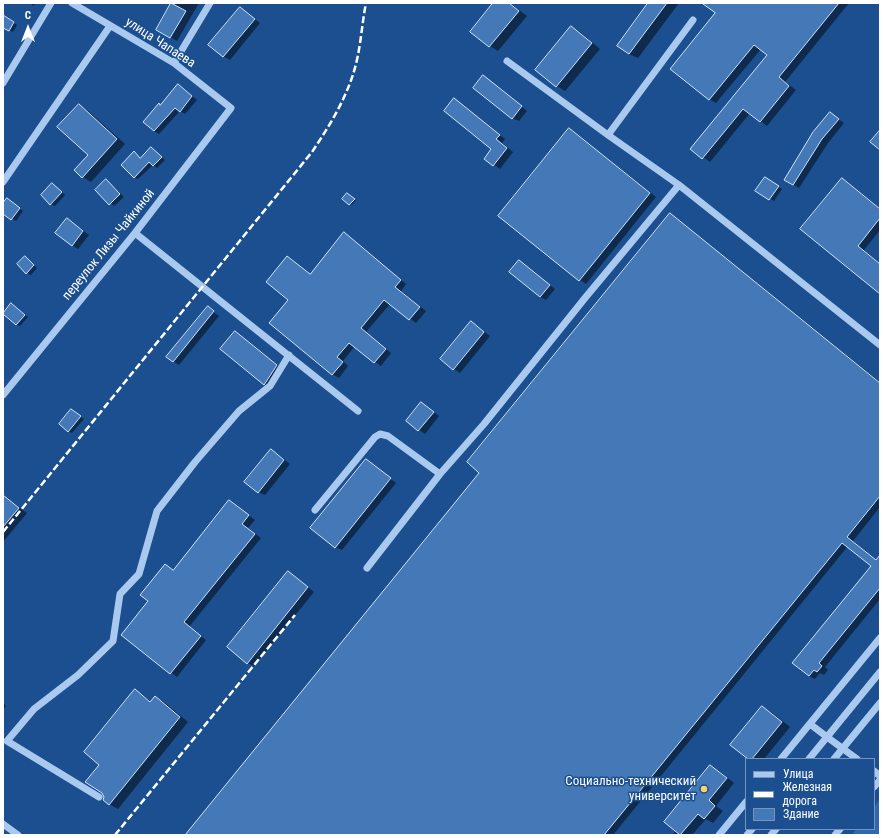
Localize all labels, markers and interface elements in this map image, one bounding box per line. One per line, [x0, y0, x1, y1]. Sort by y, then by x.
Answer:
north arrow [8, 8, 48, 48]
text: С [25, 9, 31, 22]
street label: улица Чапаева [122, 15, 198, 71]
street label: переулок Лизы Чайкиной [59, 186, 159, 304]
legend [745, 758, 875, 830]
text: Улица [783, 767, 813, 781]
place label: Социально-технический университет [565, 774, 696, 805]
text: Железная дорога [782, 780, 832, 808]
marker: Социально-технический университет [699, 784, 709, 794]
text: Здание [783, 807, 819, 821]

